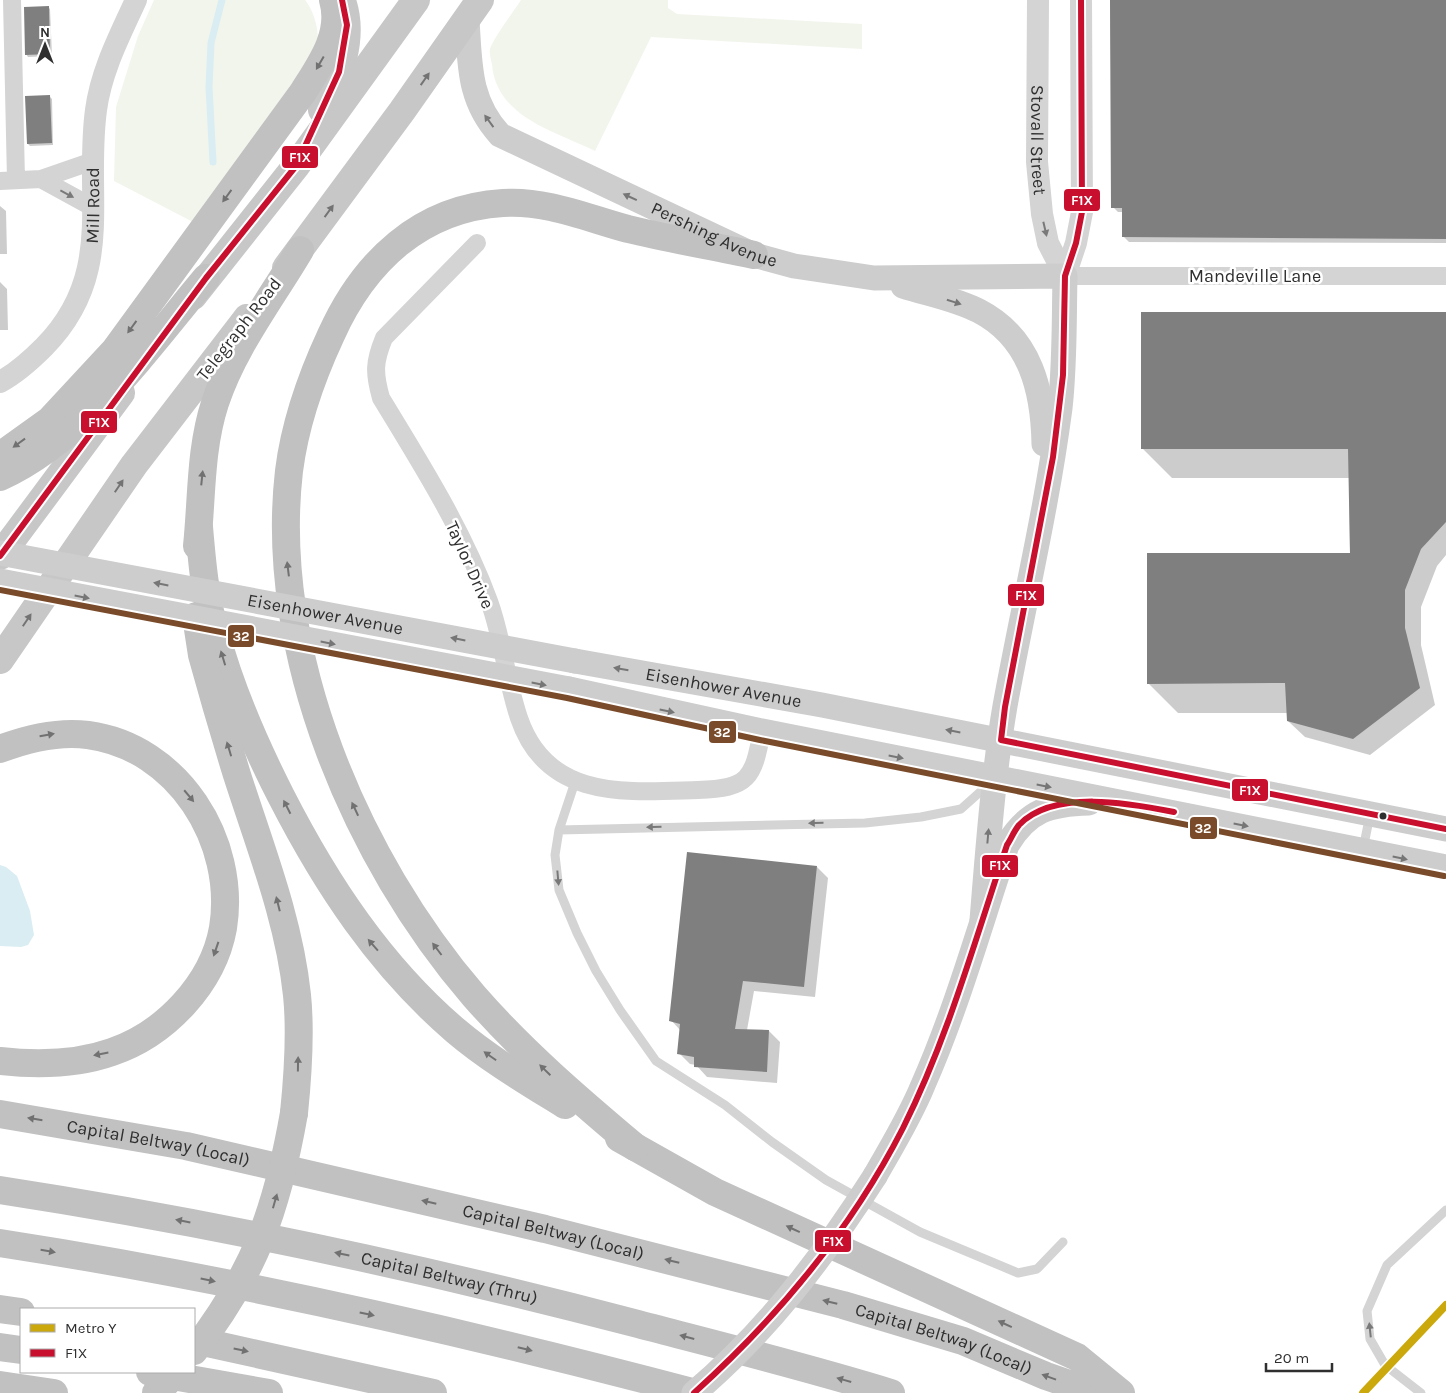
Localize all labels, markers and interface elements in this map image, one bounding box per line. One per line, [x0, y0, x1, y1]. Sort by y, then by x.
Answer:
north arrow [20, 20, 70, 70]
text: N [40, 24, 50, 41]
one-way arrow [316, 56, 325, 69]
one-way arrow [419, 73, 429, 86]
street label: Stovall Street [1026, 85, 1051, 196]
one-way arrow [484, 114, 494, 128]
line badge: F1X [281, 145, 319, 169]
text: F1X [289, 149, 312, 166]
street label: Mill Road [81, 167, 104, 244]
line badge: F1X [1063, 188, 1101, 212]
one-way arrow [61, 189, 74, 198]
one-way arrow [222, 189, 232, 203]
one-way arrow [623, 192, 638, 201]
text: F1X [1071, 192, 1094, 209]
street label: Pershing Avenue [648, 197, 780, 272]
one-way arrow [324, 204, 334, 218]
one-way arrow [1041, 221, 1049, 236]
street label: Mandeville Lane [1189, 265, 1321, 287]
street label: Telegraph Road [192, 273, 286, 385]
one-way arrow [947, 298, 962, 306]
one-way arrow [126, 320, 137, 333]
line badge: F1X [80, 410, 118, 434]
text: F1X [88, 414, 111, 431]
one-way arrow [12, 438, 26, 448]
one-way arrow [198, 470, 206, 486]
one-way arrow [114, 479, 124, 493]
street label: Taylor Drive [441, 518, 499, 612]
one-way arrow [284, 561, 292, 577]
one-way arrow [153, 579, 169, 587]
line badge: F1X [1007, 583, 1045, 607]
text: F1X [1015, 587, 1038, 604]
street label: Eisenhower Avenue [246, 589, 405, 640]
one-way arrow [75, 593, 91, 601]
one-way arrow [23, 613, 32, 627]
line badge: 32 [227, 624, 255, 648]
text: 32 [232, 628, 250, 645]
one-way arrow [450, 635, 466, 643]
one-way arrow [320, 640, 336, 648]
one-way arrow [219, 650, 227, 665]
street label: Eisenhower Avenue [644, 663, 803, 712]
one-way arrow [613, 665, 629, 673]
one-way arrow [531, 680, 547, 688]
one-way arrow [660, 707, 676, 715]
line badge: 32 [708, 720, 737, 744]
text: 32 [713, 724, 731, 741]
one-way arrow [945, 726, 961, 734]
one-way arrow [39, 731, 55, 739]
one-way arrow [225, 741, 233, 756]
one-way arrow [888, 754, 904, 762]
line badge: F1X [1231, 778, 1269, 802]
text: F1X [1239, 782, 1262, 799]
one-way arrow [1037, 783, 1053, 791]
one-way arrow [184, 789, 195, 802]
one-way arrow [283, 800, 291, 815]
one-way arrow [350, 802, 358, 816]
unlabelled marker [1378, 811, 1388, 821]
line badge: 32 [1189, 816, 1218, 840]
one-way arrow [808, 819, 824, 827]
text: 32 [1194, 820, 1212, 837]
one-way arrow [1233, 821, 1249, 829]
one-way arrow [646, 824, 662, 832]
one-way arrow [985, 828, 993, 844]
line badge: F1X [981, 854, 1019, 878]
one-way arrow [1393, 854, 1408, 862]
text: F1X [989, 857, 1012, 874]
one-way arrow [554, 871, 562, 887]
one-way arrow [274, 896, 282, 911]
one-way arrow [367, 939, 379, 951]
one-way arrow [211, 942, 219, 957]
one-way arrow [432, 943, 443, 956]
one-way arrow [93, 1051, 109, 1059]
one-way arrow [483, 1051, 497, 1061]
one-way arrow [294, 1056, 302, 1072]
one-way arrow [540, 1064, 552, 1076]
one-way arrow [27, 1115, 43, 1123]
street label: Capital Beltway (Local) [65, 1115, 252, 1171]
one-way arrow [271, 1194, 279, 1209]
one-way arrow [422, 1198, 437, 1206]
street label: Capital Beltway (Local) [460, 1199, 646, 1265]
one-way arrow [174, 1217, 190, 1225]
one-way arrow [785, 1225, 800, 1233]
line badge: F1X [814, 1229, 852, 1253]
text: F1X [822, 1233, 845, 1250]
one-way arrow [40, 1247, 56, 1255]
street label: Capital Beltway (Thru) [359, 1247, 540, 1309]
one-way arrow [333, 1250, 349, 1258]
one-way arrow [665, 1257, 680, 1265]
one-way arrow [200, 1276, 215, 1284]
one-way arrow [822, 1297, 837, 1305]
street label: Capital Beltway (Local) [852, 1298, 1036, 1380]
legend [20, 1308, 195, 1373]
one-way arrow [359, 1310, 374, 1318]
text: Metro Y [65, 1319, 117, 1337]
one-way arrow [998, 1320, 1012, 1328]
one-way arrow [1366, 1322, 1374, 1338]
one-way arrow [680, 1332, 695, 1340]
scale bar [1266, 1340, 1332, 1372]
text: F1X [65, 1344, 87, 1362]
one-way arrow [234, 1346, 249, 1354]
one-way arrow [518, 1346, 533, 1354]
text: 20 m [1274, 1349, 1309, 1367]
one-way arrow [1042, 1373, 1057, 1380]
one-way arrow [836, 1375, 851, 1383]

